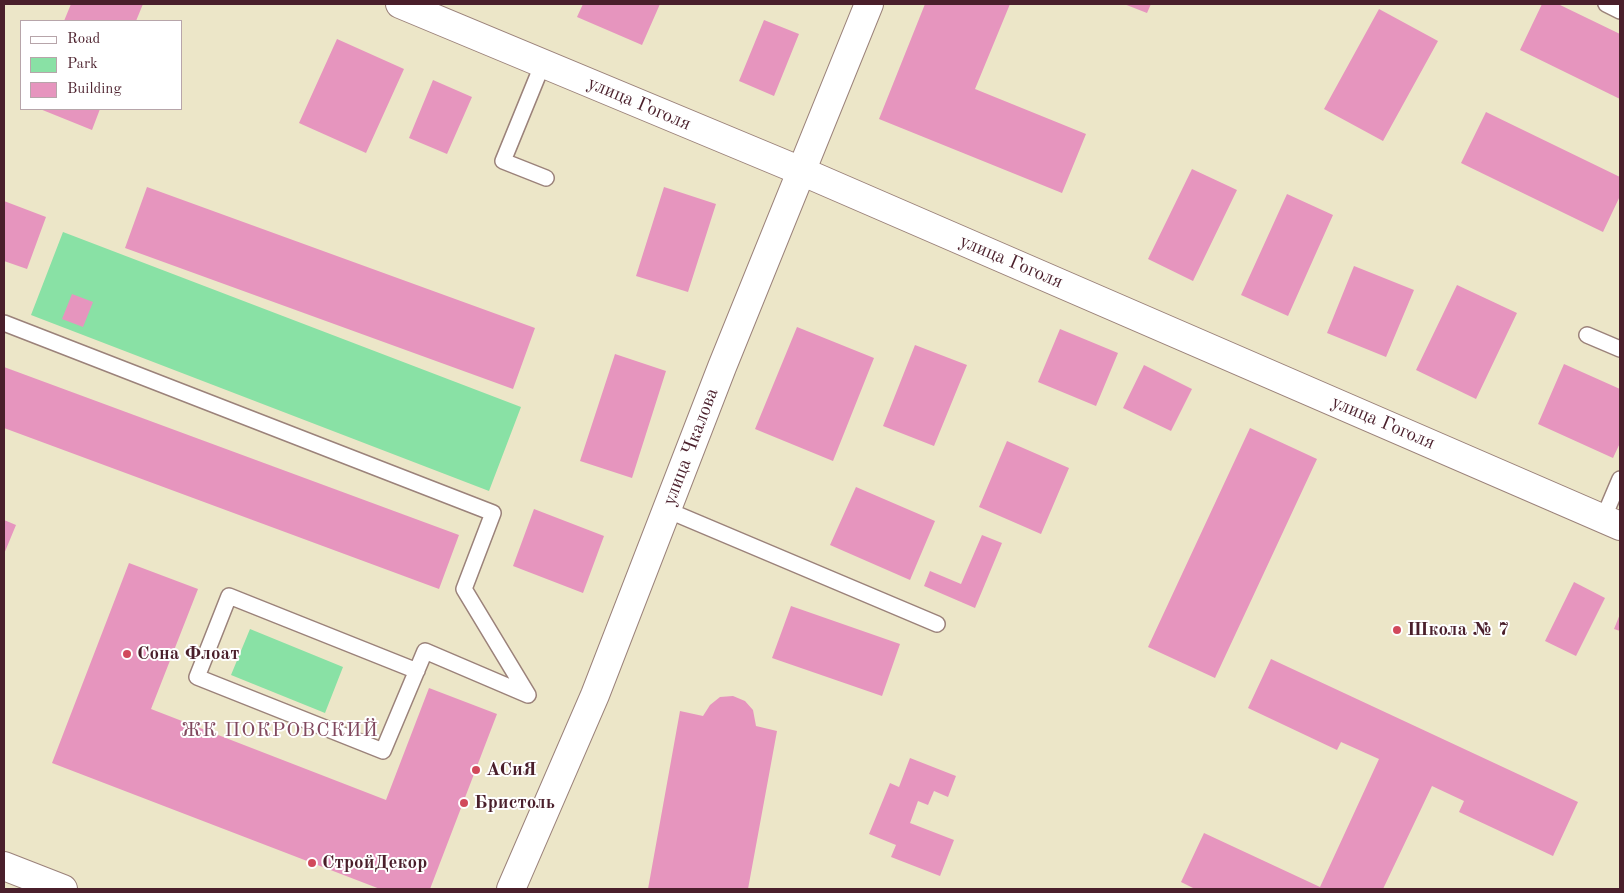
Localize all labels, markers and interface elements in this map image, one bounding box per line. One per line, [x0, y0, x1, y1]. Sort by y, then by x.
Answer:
legend [20, 20, 182, 110]
text: Road [67, 32, 100, 47]
text: Park [67, 57, 98, 72]
street label: улица Гоголя [584, 72, 694, 136]
text: Building [67, 82, 122, 97]
street label: улица Гоголя [956, 230, 1066, 294]
street label: улица Чкалова [658, 385, 724, 509]
street label: улица Гоголя [1328, 391, 1438, 455]
place label: Школа № 7 [1407, 619, 1509, 641]
marker: Школа № 7 [1391, 624, 1403, 636]
place label: Сона Флоат [137, 643, 239, 665]
marker: Сона Флоат [121, 648, 133, 660]
district label: ЖК ПОКРОВСКИЙ [179, 719, 381, 743]
place label: АСиЯ [486, 759, 537, 781]
marker: АСиЯ [470, 764, 482, 776]
place label: Бристоль [474, 792, 555, 814]
marker: Бристоль [458, 797, 470, 809]
place label: СтройДекор [322, 852, 427, 874]
marker: СтройДекор [306, 857, 318, 869]

